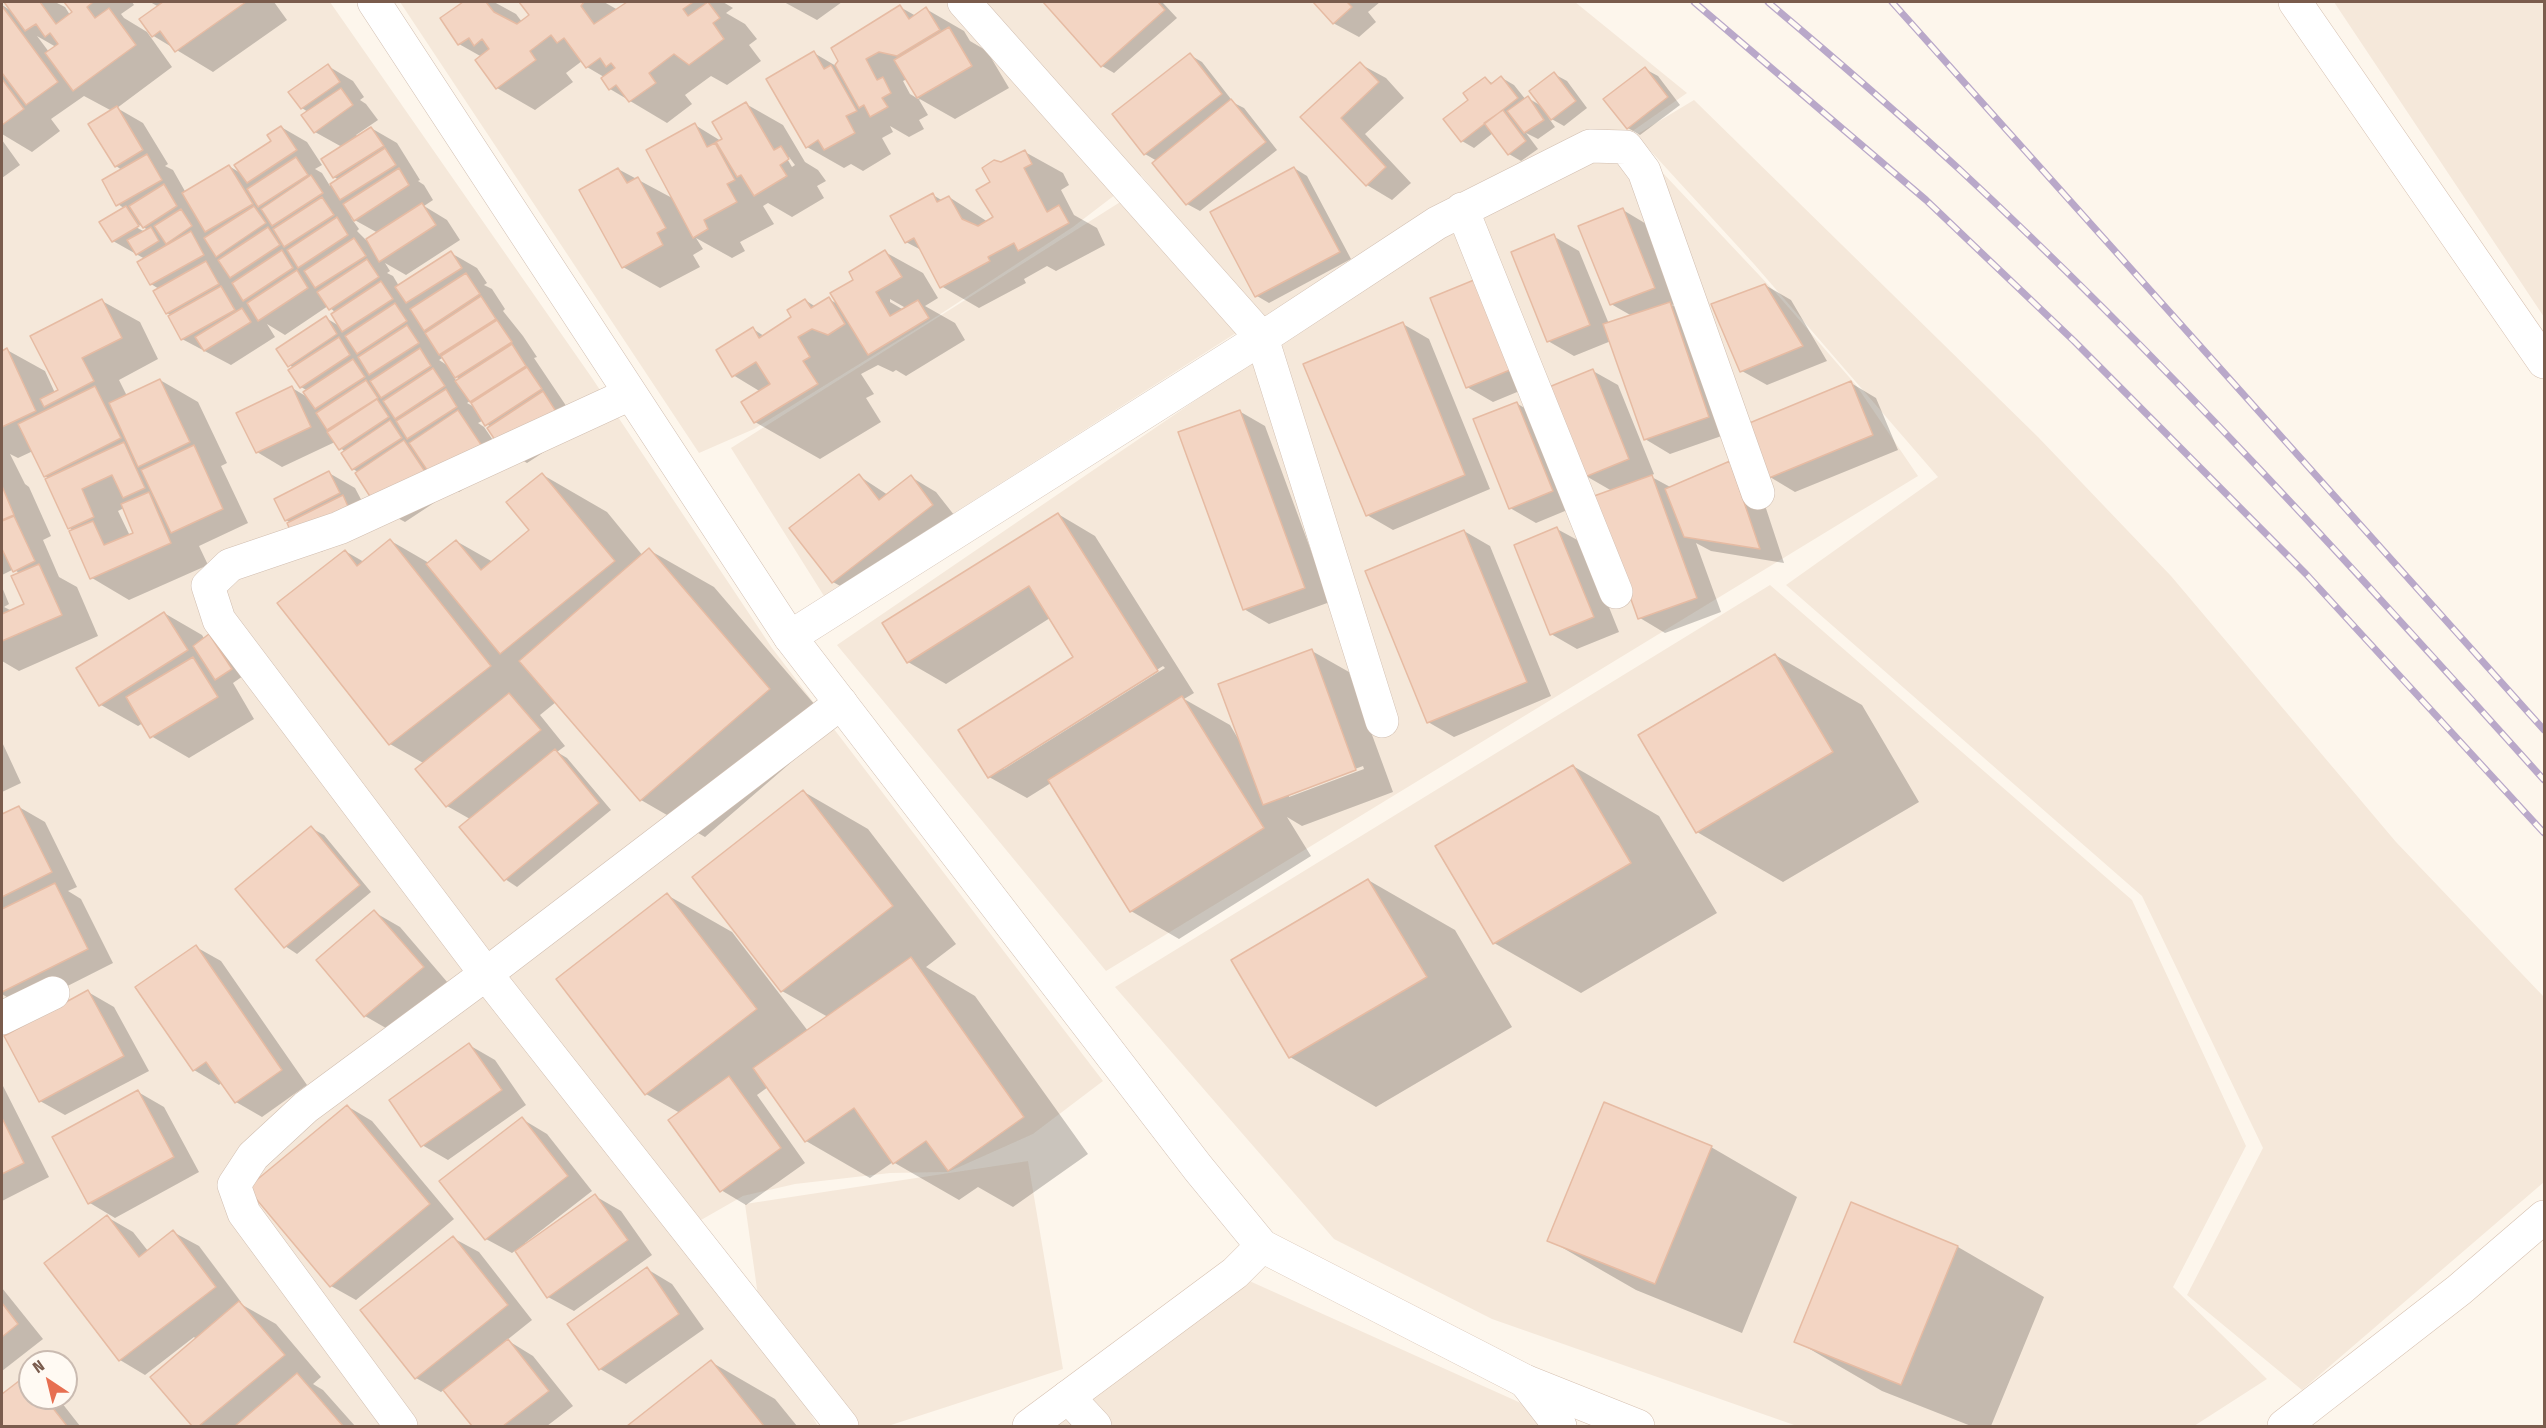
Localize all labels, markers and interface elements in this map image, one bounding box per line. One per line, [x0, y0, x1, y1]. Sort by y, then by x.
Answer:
north arrow [18, 1350, 78, 1410]
text: N [29, 1356, 48, 1377]

